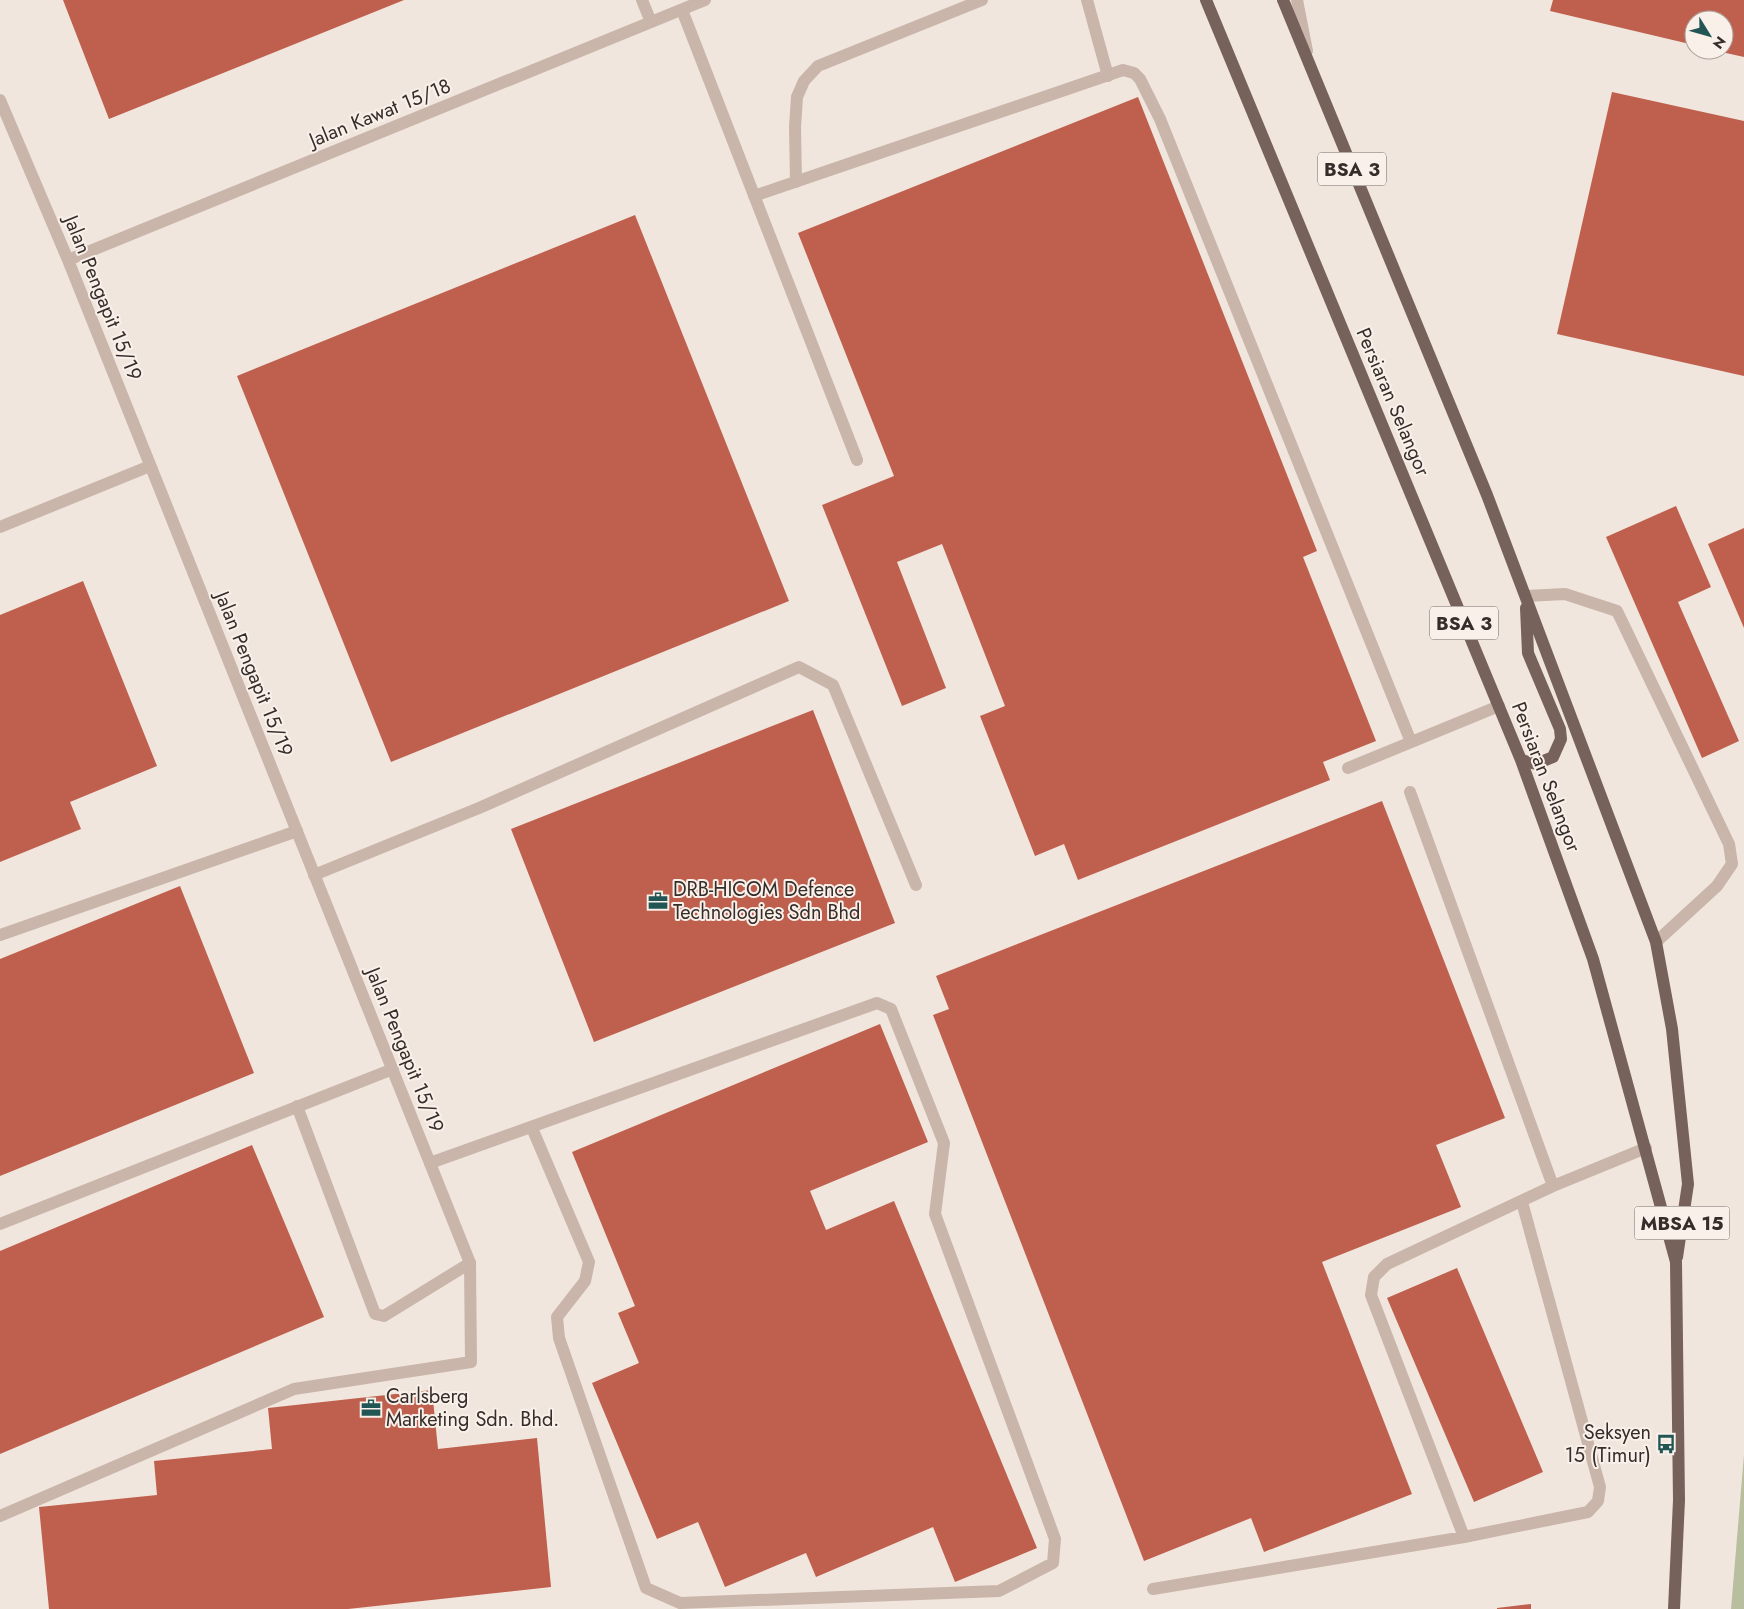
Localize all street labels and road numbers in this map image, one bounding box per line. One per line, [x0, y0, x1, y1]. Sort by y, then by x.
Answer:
street label: Jalan Kawat 15/18 [302, 71, 455, 156]
road number: BSA 3 [1318, 152, 1386, 185]
street label: Jalan Pengapit 15/19 [55, 208, 149, 385]
street label: Persiaran Selangor [1349, 323, 1437, 481]
street label: Jalan Pengapit 15/19 [206, 584, 300, 761]
road number: BSA 3 [1430, 606, 1498, 640]
street label: Persiaran Selangor [1504, 698, 1588, 856]
street label: Jalan Pengapit 15/19 [357, 960, 451, 1137]
road number: MBSA 15 [1634, 1206, 1730, 1240]

